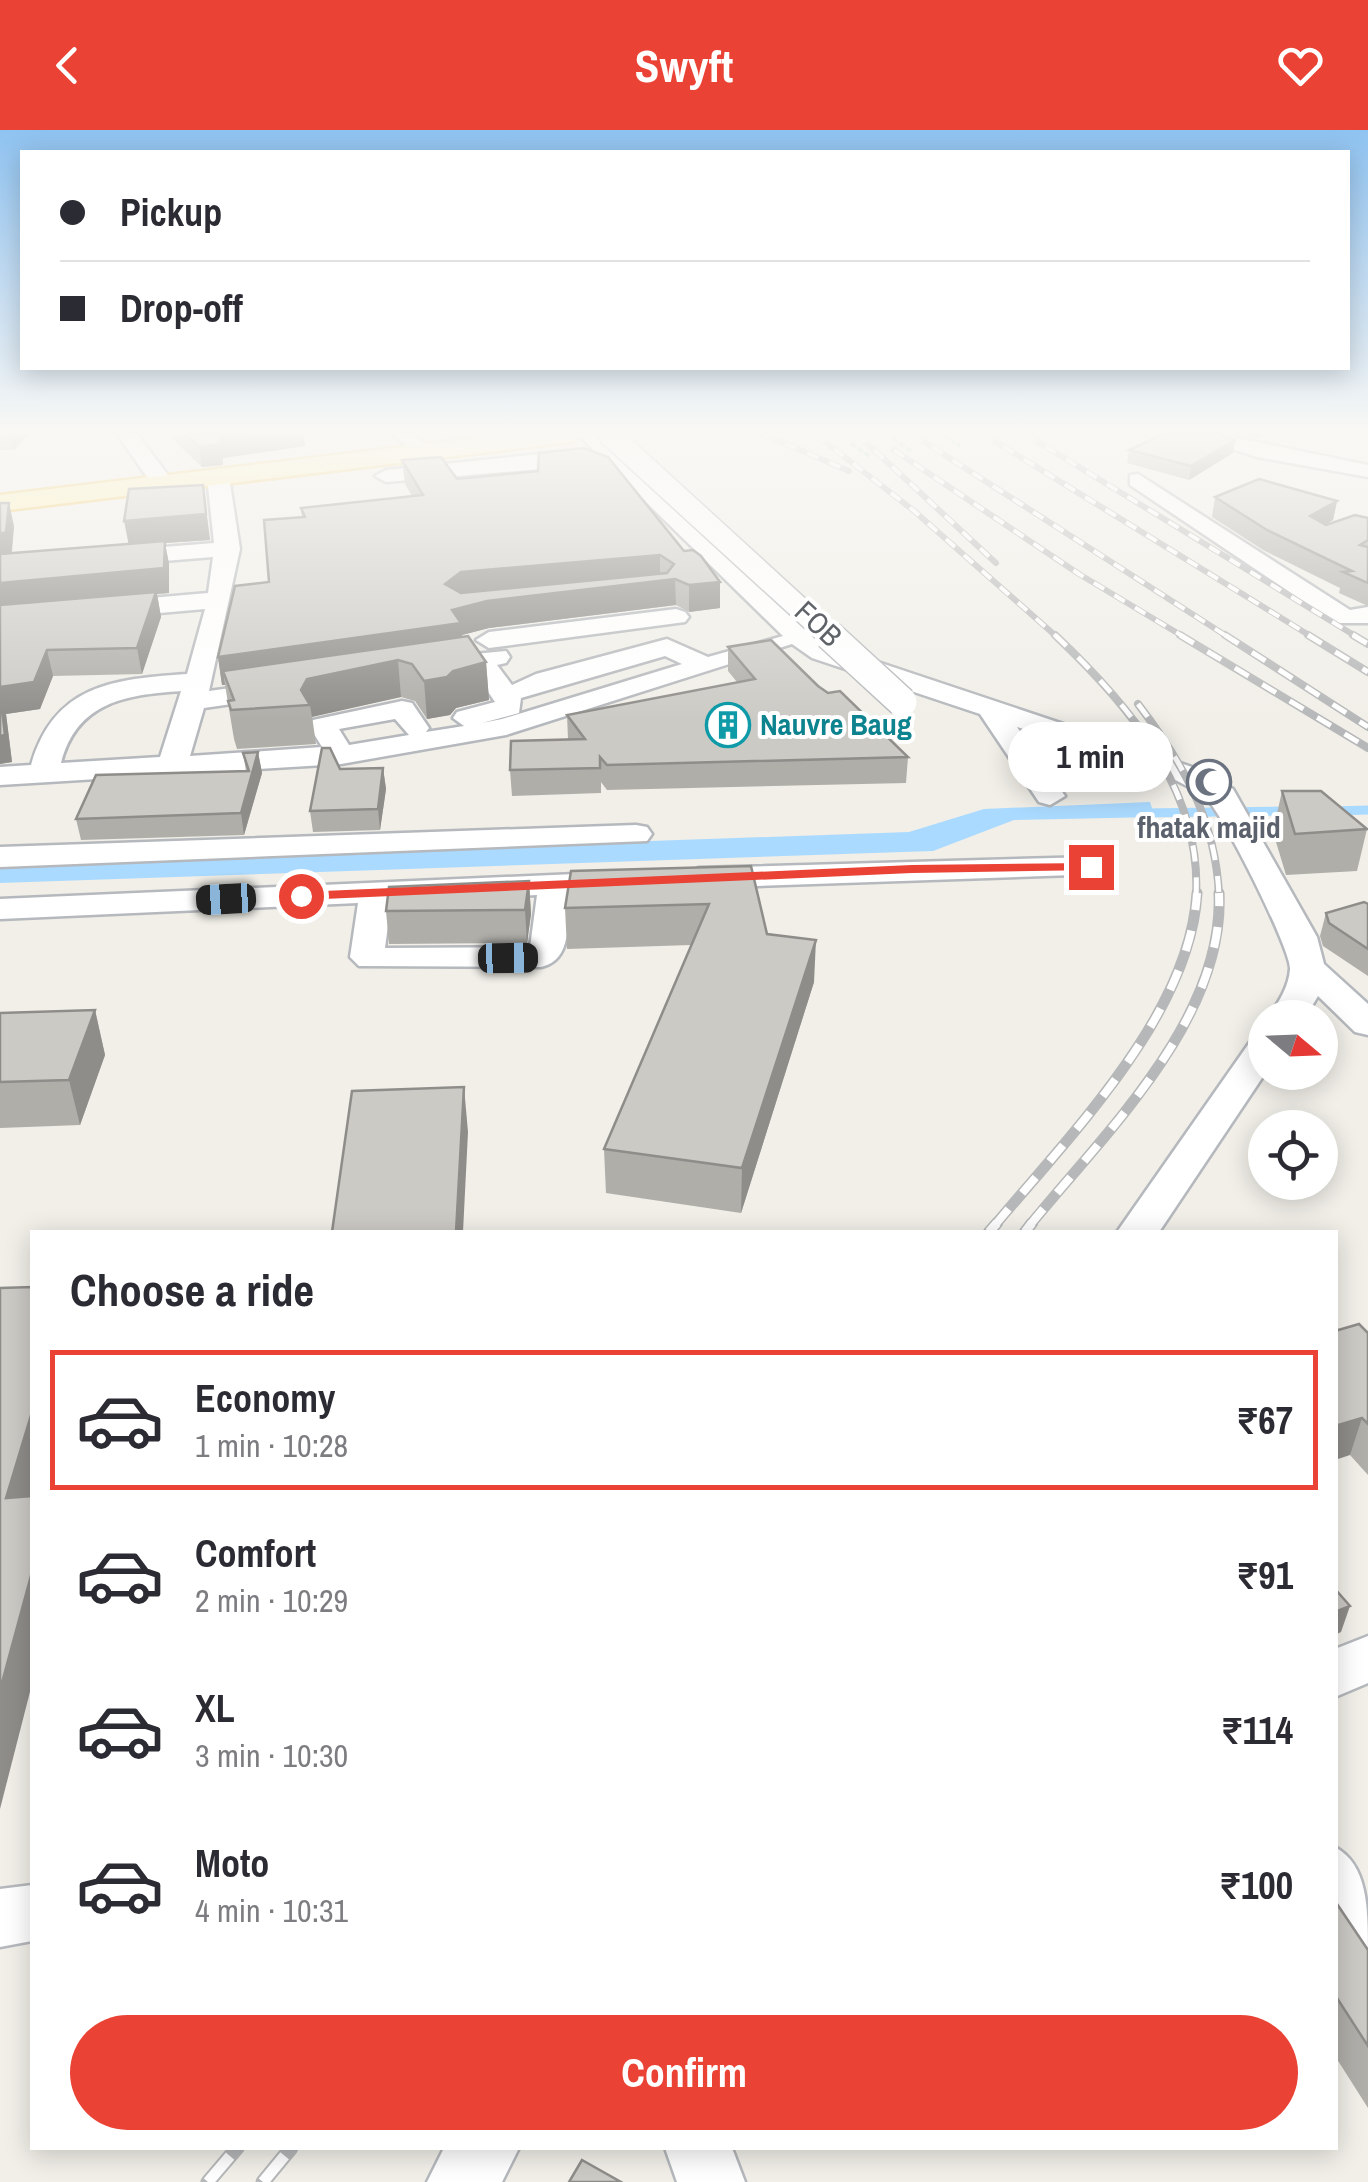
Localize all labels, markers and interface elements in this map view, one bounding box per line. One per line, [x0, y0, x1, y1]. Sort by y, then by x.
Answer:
text: Swyft [635, 35, 733, 96]
icon: back [40, 38, 95, 93]
icon: heart [1273, 38, 1328, 93]
text: Pickup [120, 187, 222, 238]
text: Drop-off [120, 283, 243, 334]
street label: FOB [787, 591, 851, 655]
building icon: Nauvre Baug [705, 702, 751, 748]
place label: Nauvre Baug [760, 704, 912, 744]
callout: 1 min [1008, 722, 1174, 792]
text: 1 min [1056, 735, 1125, 778]
mosque icon: fhatak majid [1186, 759, 1232, 805]
place label: fhatak majid [1137, 807, 1281, 847]
route end [1069, 845, 1114, 890]
route start [279, 874, 324, 919]
car [195, 882, 257, 916]
car [478, 942, 538, 974]
north arrow [1248, 1000, 1338, 1090]
map controls [1248, 1000, 1338, 1200]
button: locate [1248, 1110, 1338, 1200]
text: Choose a ride [70, 1259, 314, 1320]
text: Economy [195, 1373, 335, 1424]
icon: car [75, 1375, 165, 1465]
text: ₹67 [1236, 1395, 1293, 1446]
text: 1 min · 10:28 [195, 1424, 348, 1467]
text: Comfort [195, 1528, 316, 1579]
icon: car [75, 1530, 165, 1620]
text: ₹91 [1236, 1550, 1293, 1601]
text: 2 min · 10:29 [195, 1579, 348, 1622]
text: XL [195, 1683, 235, 1734]
icon: car [75, 1685, 165, 1775]
text: ₹114 [1221, 1705, 1293, 1756]
text: 3 min · 10:30 [195, 1734, 348, 1777]
text: Moto [195, 1838, 269, 1889]
icon: car [75, 1840, 165, 1930]
text: ₹100 [1219, 1860, 1293, 1911]
text: 4 min · 10:31 [195, 1889, 348, 1932]
button: Confirm [70, 2015, 1298, 2130]

